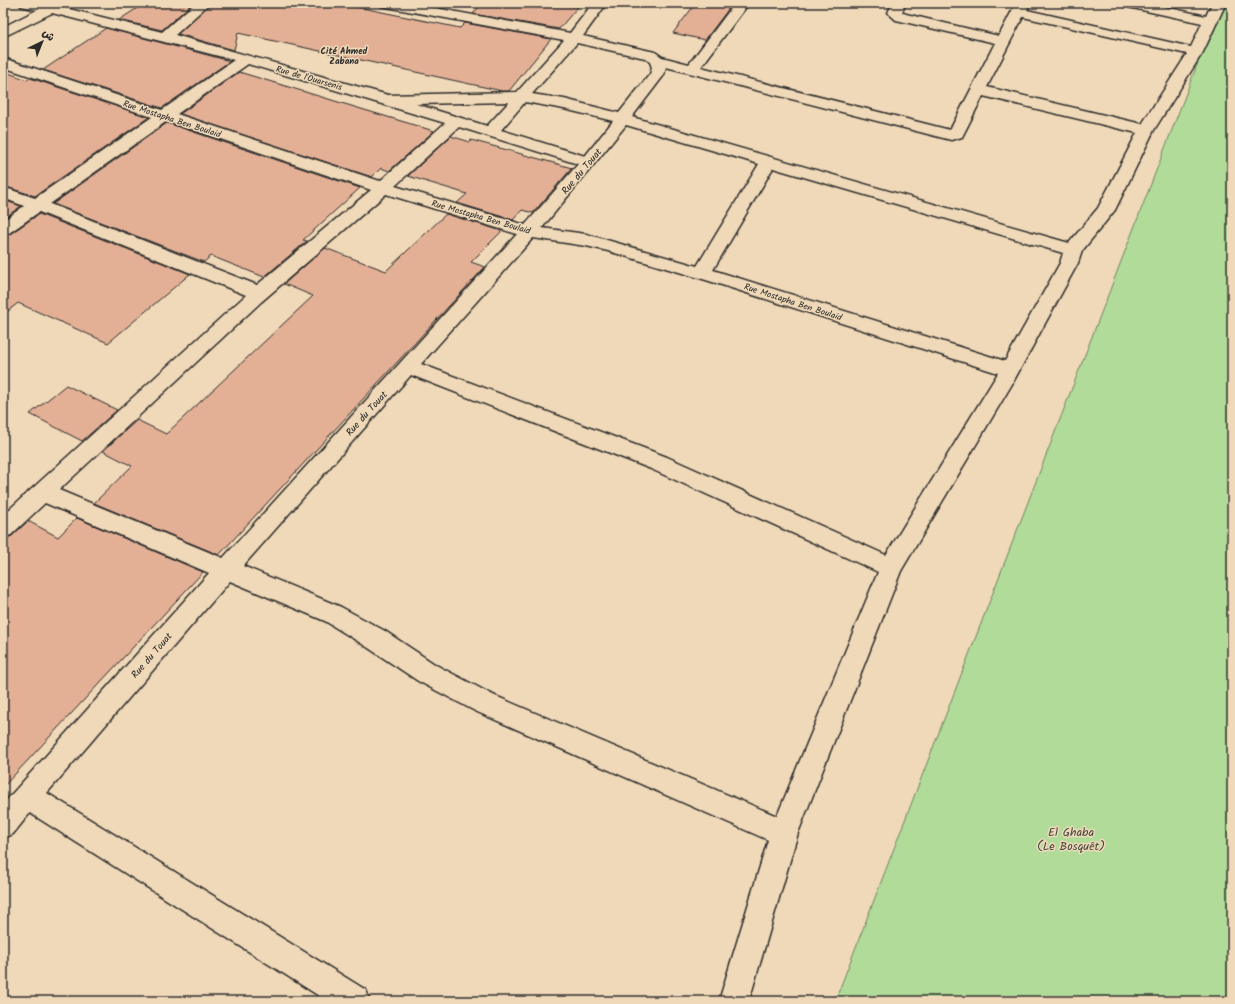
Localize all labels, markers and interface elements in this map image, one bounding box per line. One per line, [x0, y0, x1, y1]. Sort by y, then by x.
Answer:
north arrow [22, 22, 62, 62]
text: ش [38, 25, 59, 46]
district label: Cité Ahmed Zabana [321, 44, 368, 69]
street label: Rue de l'Ouarsenis [274, 62, 344, 95]
street label: Rue Mostapha Ben Boulaid [121, 97, 223, 143]
street label: Rue du Touat [558, 145, 606, 198]
street label: Rue Mostapha Ben Boulaid [430, 196, 533, 239]
street label: Rue Mostapha Ben Boulaid [742, 280, 844, 326]
street label: Rue du Touat [342, 387, 392, 440]
street label: Rue du Touat [127, 629, 176, 682]
park label: El Ghaba (Le Bosquêt) [1037, 823, 1105, 856]

